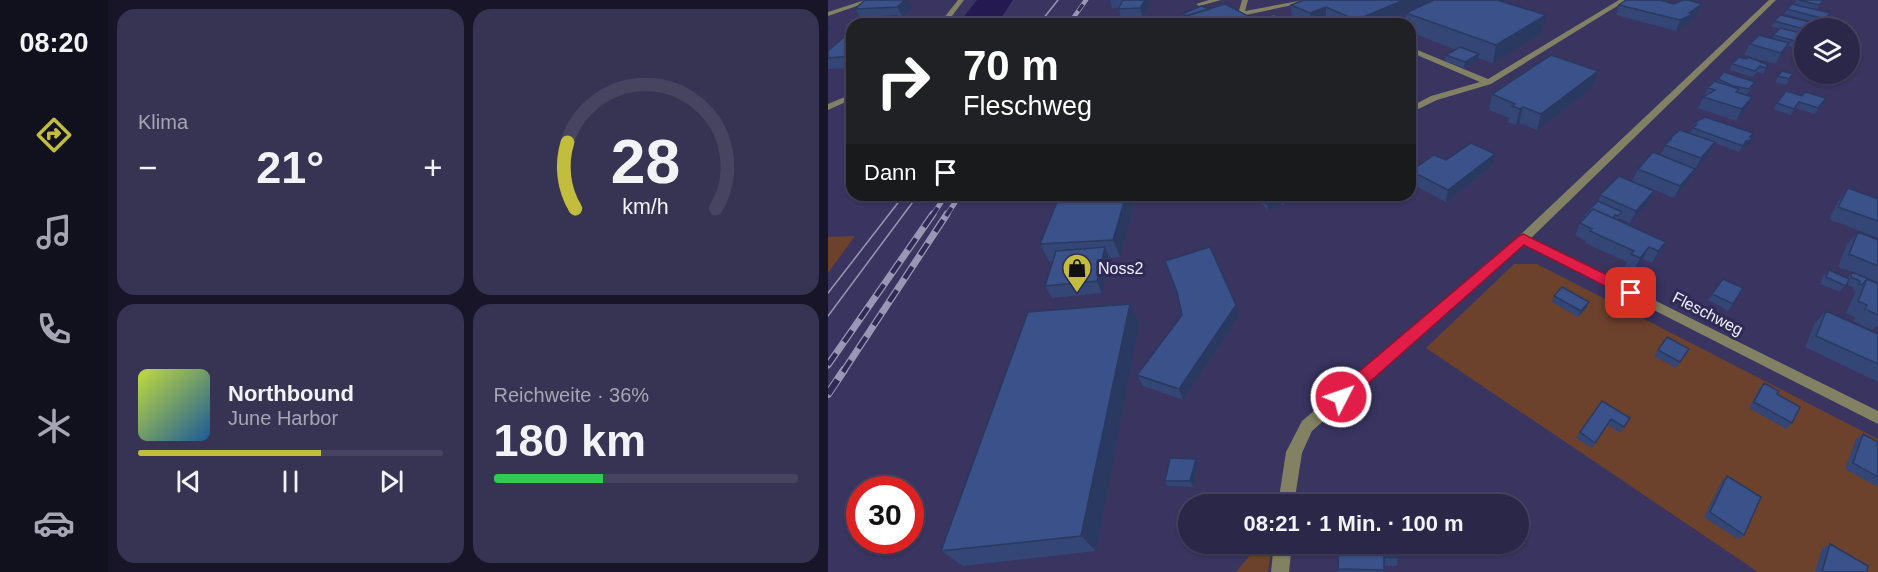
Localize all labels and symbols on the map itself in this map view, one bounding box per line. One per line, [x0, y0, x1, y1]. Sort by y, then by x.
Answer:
shop icon: Noss2 [1061, 252, 1093, 294]
place label: Noss2 [1098, 260, 1143, 277]
pin [1605, 267, 1656, 318]
street label: Fleschweg [1670, 289, 1746, 338]
position arrow [1309, 365, 1373, 429]
speed limit sign: 30 [846, 476, 924, 554]

